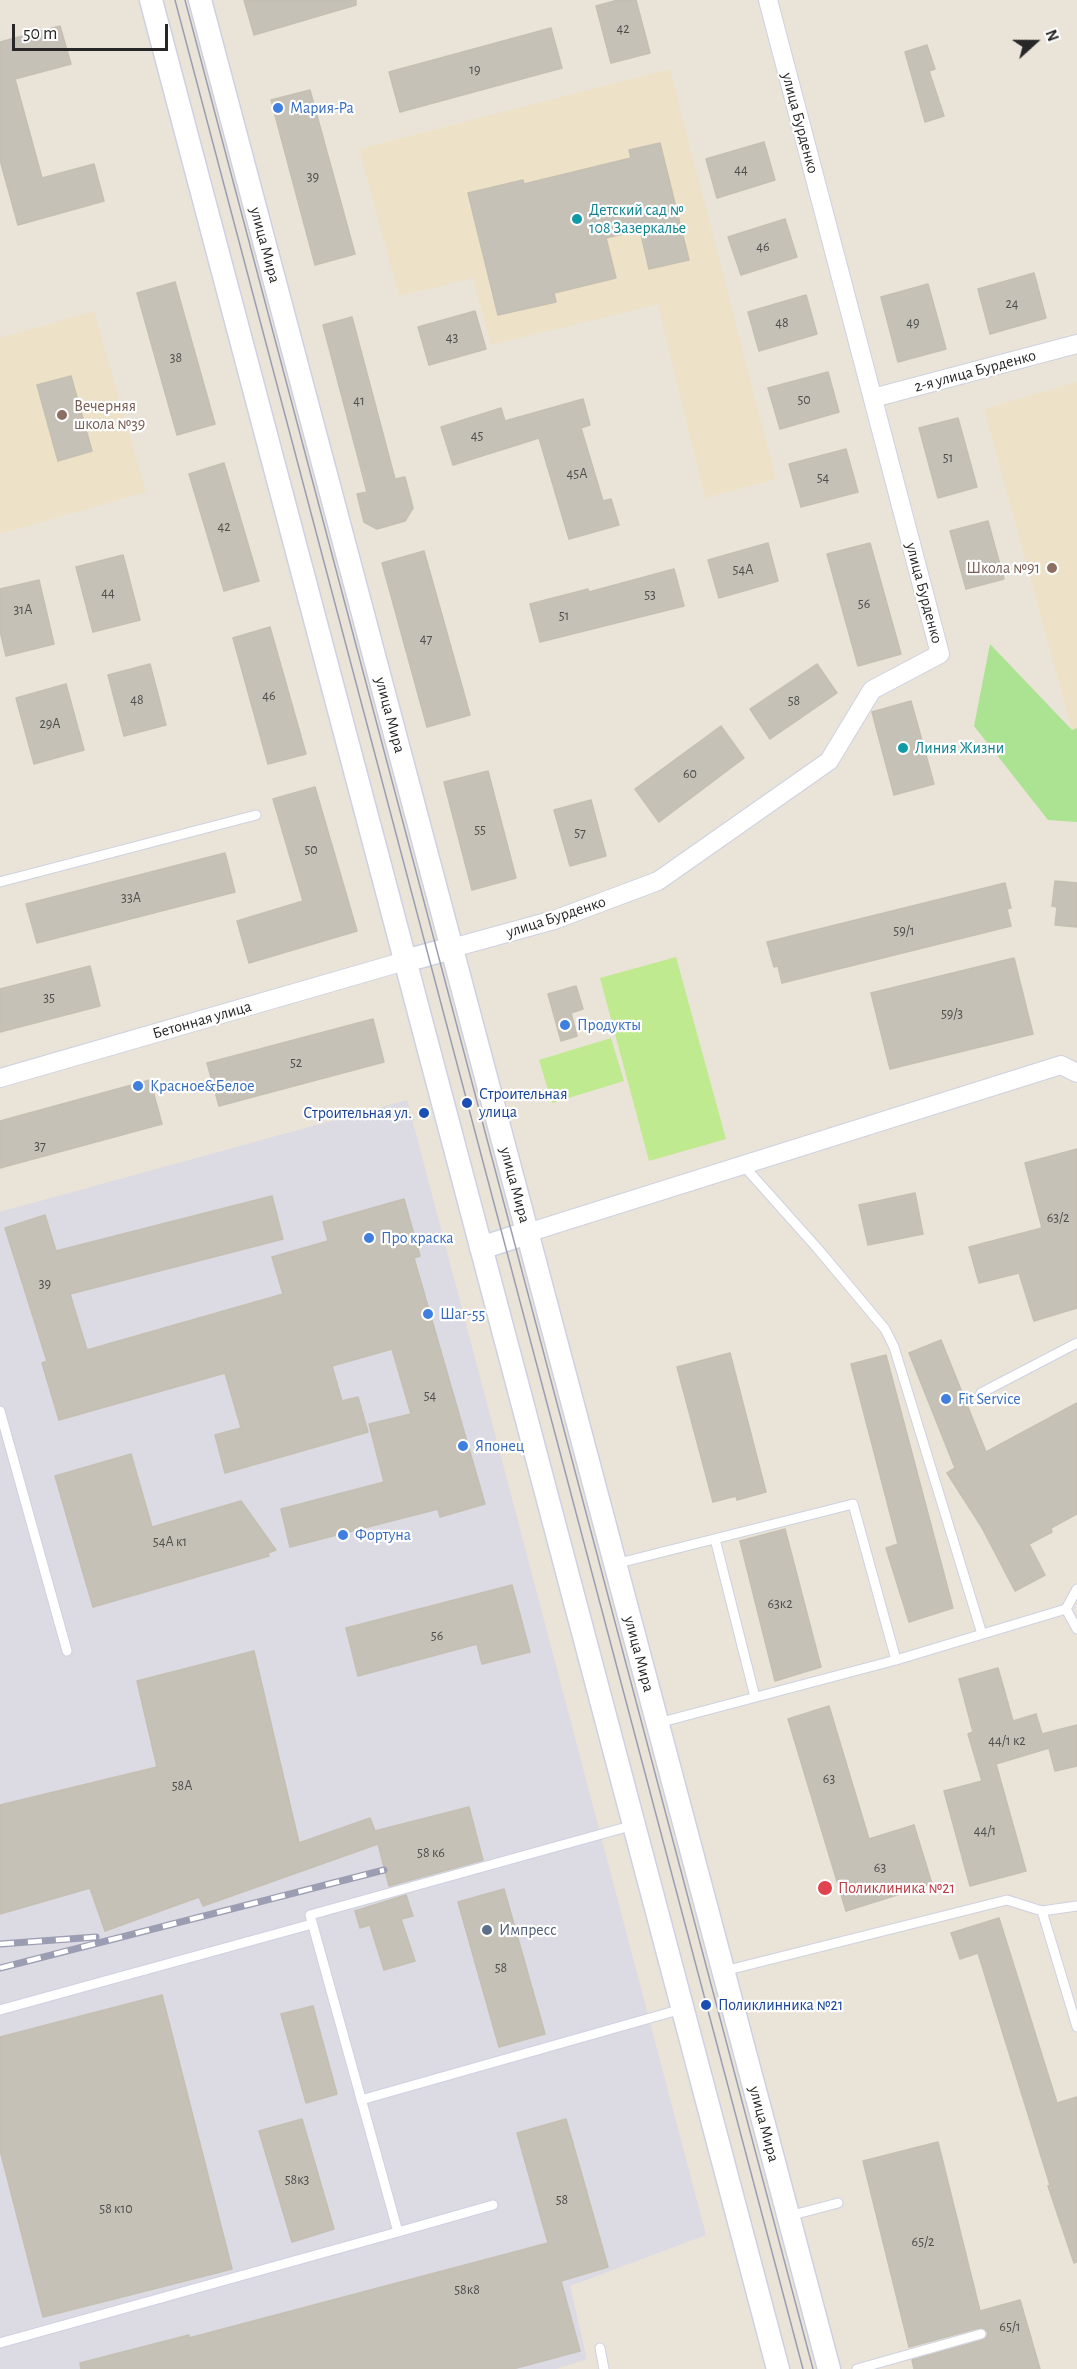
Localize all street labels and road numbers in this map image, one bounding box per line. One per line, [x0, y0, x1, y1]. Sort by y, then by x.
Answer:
street label: улица Бурденко [777, 71, 823, 175]
street label: улица Мира [246, 205, 284, 285]
street label: 2-я улица Бурденко [912, 345, 1038, 397]
street label: улица Бурденко [901, 541, 947, 645]
street label: улица Мира [371, 675, 409, 755]
street label: улица Бурденко [504, 892, 608, 942]
street label: Бетонная улица [150, 997, 254, 1043]
street label: улица Мира [496, 1145, 534, 1225]
street label: улица Мира [620, 1614, 658, 1694]
street label: улица Мира [745, 2084, 783, 2164]

